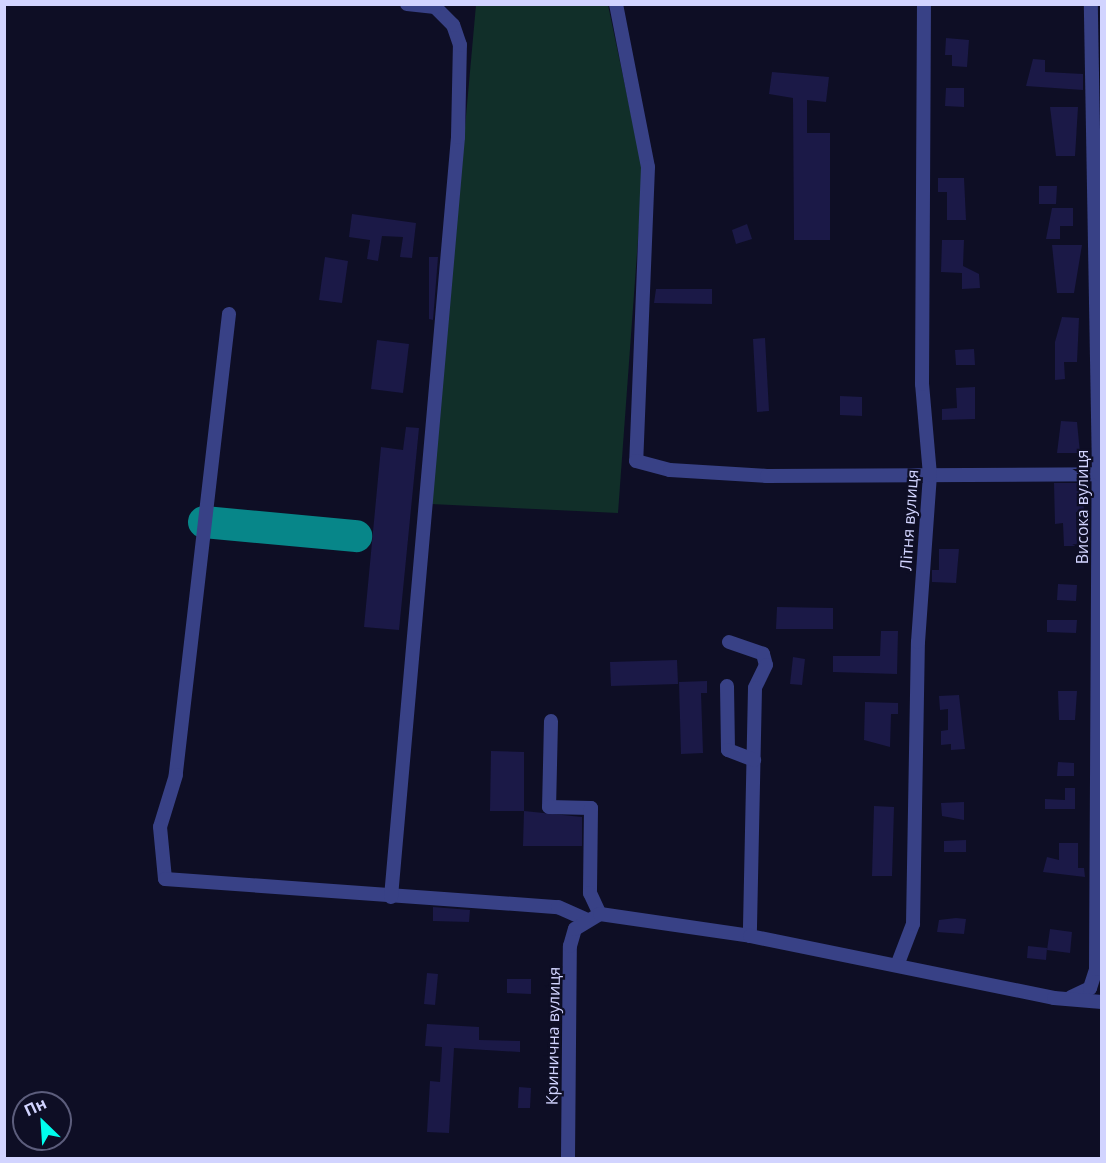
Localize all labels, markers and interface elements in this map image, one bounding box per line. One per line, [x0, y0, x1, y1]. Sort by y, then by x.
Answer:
street label: Висока вулиця [1072, 450, 1092, 564]
street label: Літня вулиця [896, 469, 922, 571]
street label: Кринична вулиця [542, 967, 564, 1105]
north arrow [12, 1091, 72, 1151]
text: Пн [20, 1092, 50, 1121]

